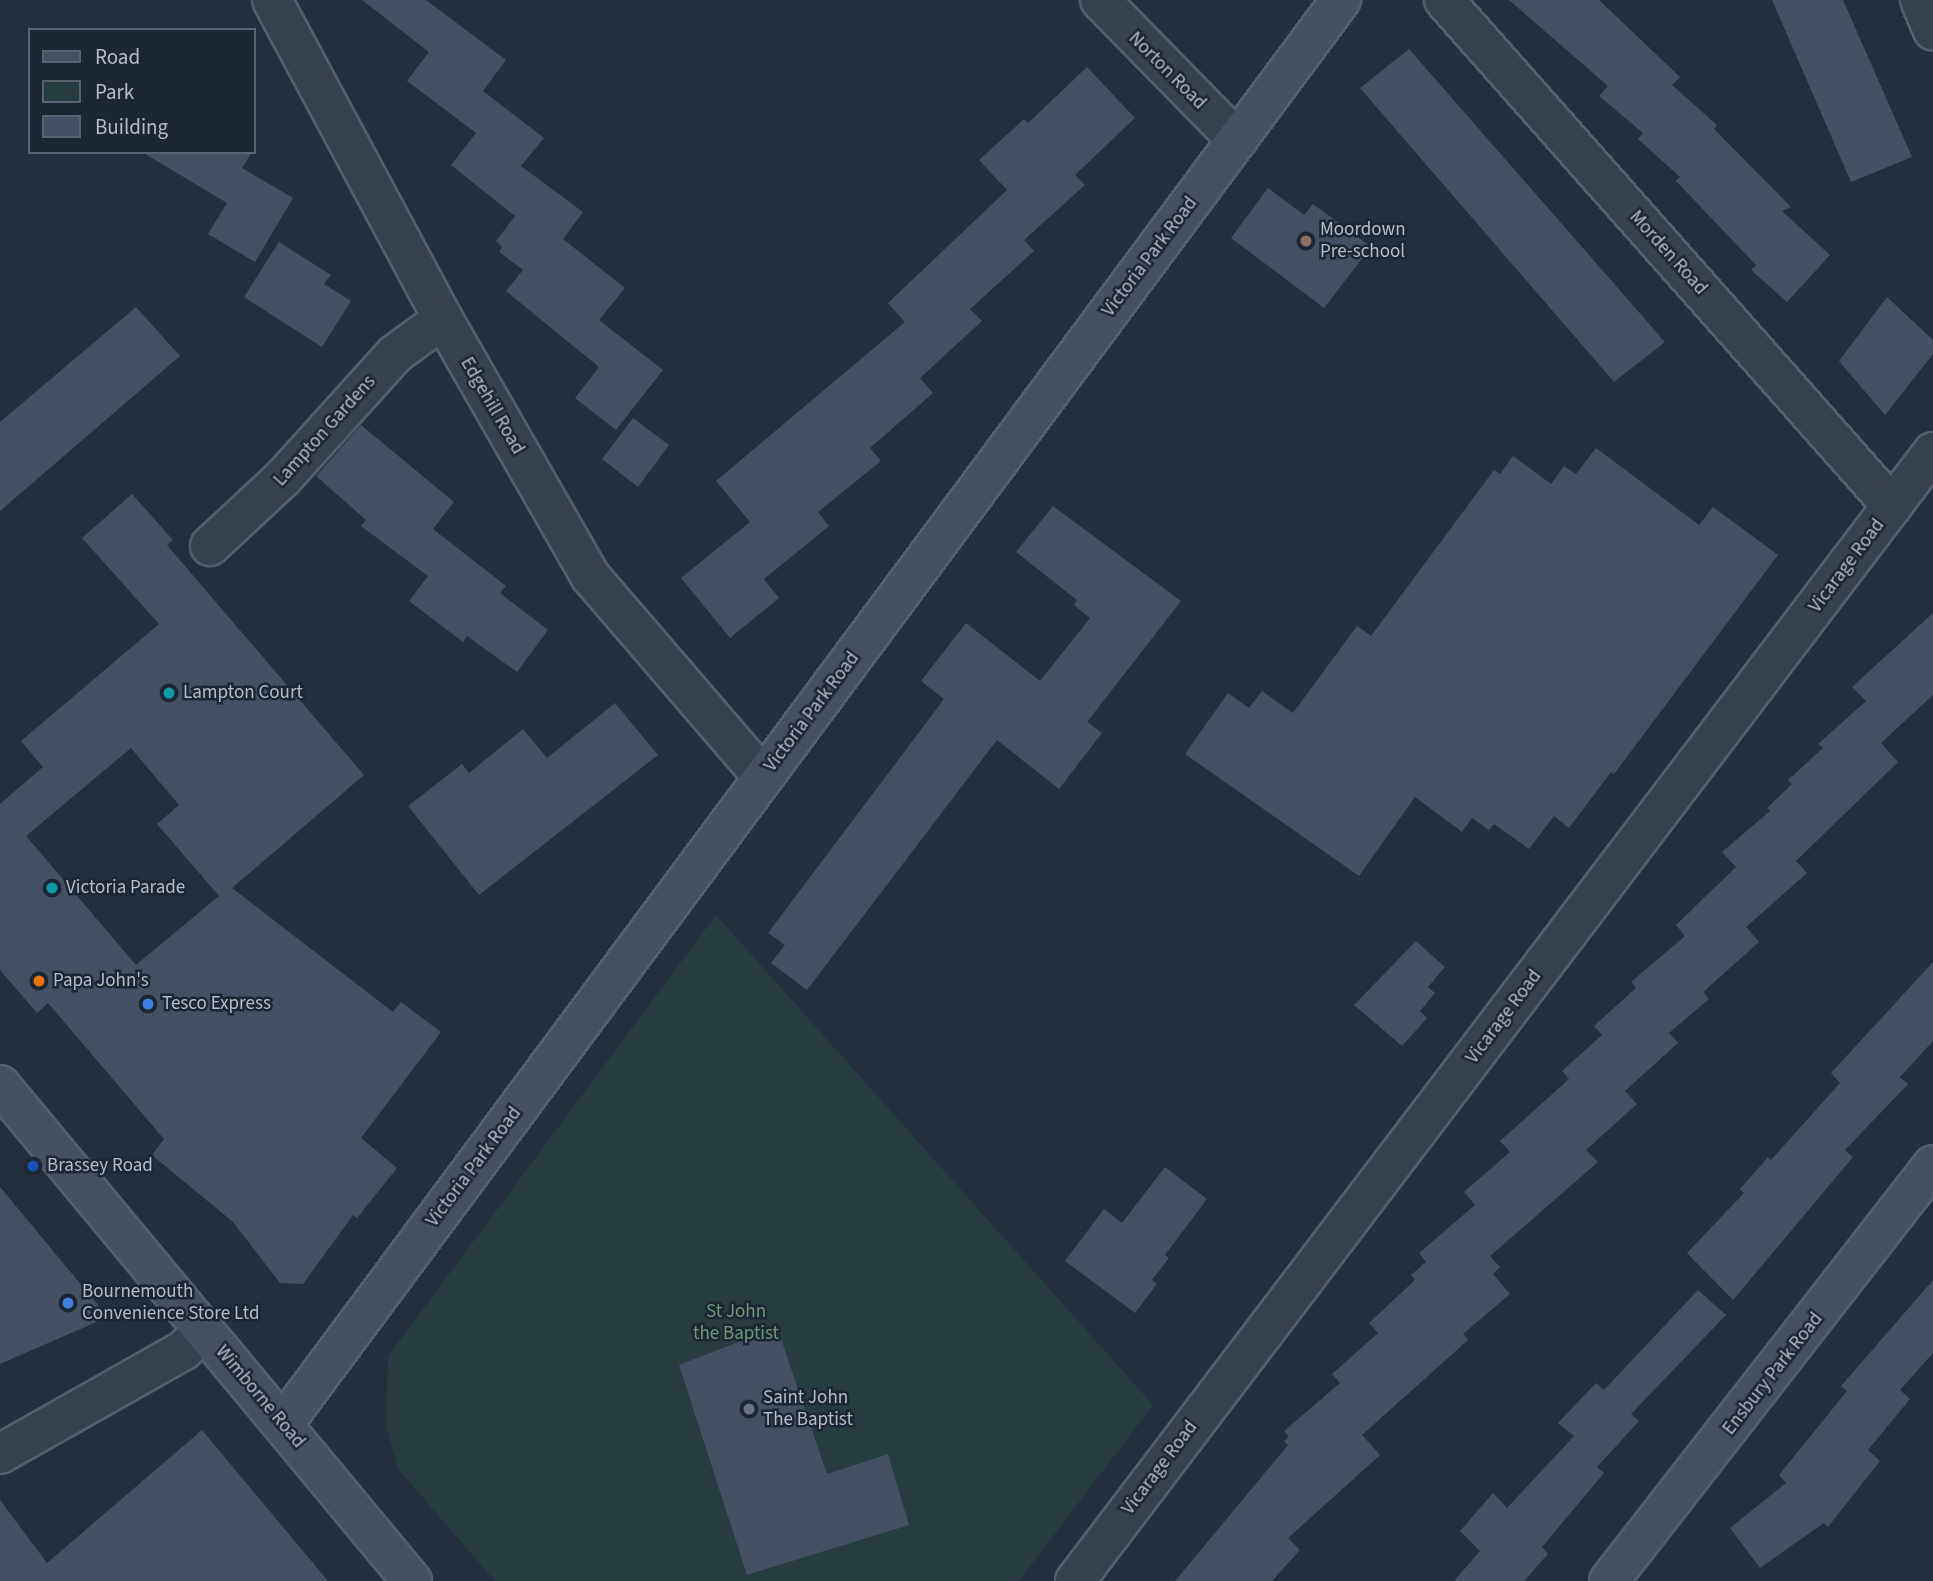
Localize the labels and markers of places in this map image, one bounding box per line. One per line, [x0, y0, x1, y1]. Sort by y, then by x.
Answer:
place label: Moordown Pre-school [1320, 219, 1406, 263]
marker: Moordown Pre-school [1298, 233, 1314, 249]
place label: Lampton Court [183, 682, 303, 704]
marker: Lampton Court [161, 685, 177, 701]
place label: Victoria Parade [66, 877, 185, 899]
marker: Victoria Parade [44, 880, 60, 896]
place label: Papa John's [53, 970, 149, 992]
marker: Papa John's [31, 973, 47, 989]
place label: Tesco Express [162, 993, 271, 1015]
marker: Tesco Express [140, 996, 156, 1012]
place label: Brassey Road [47, 1155, 153, 1177]
marker: Brassey Road [25, 1158, 41, 1174]
place label: Bournemouth Convenience Store Ltd [82, 1281, 259, 1325]
marker: Bournemouth Convenience Store Ltd [60, 1295, 76, 1311]
place label: Saint John The Baptist [763, 1387, 853, 1431]
marker: Saint John The Baptist [741, 1401, 757, 1417]

